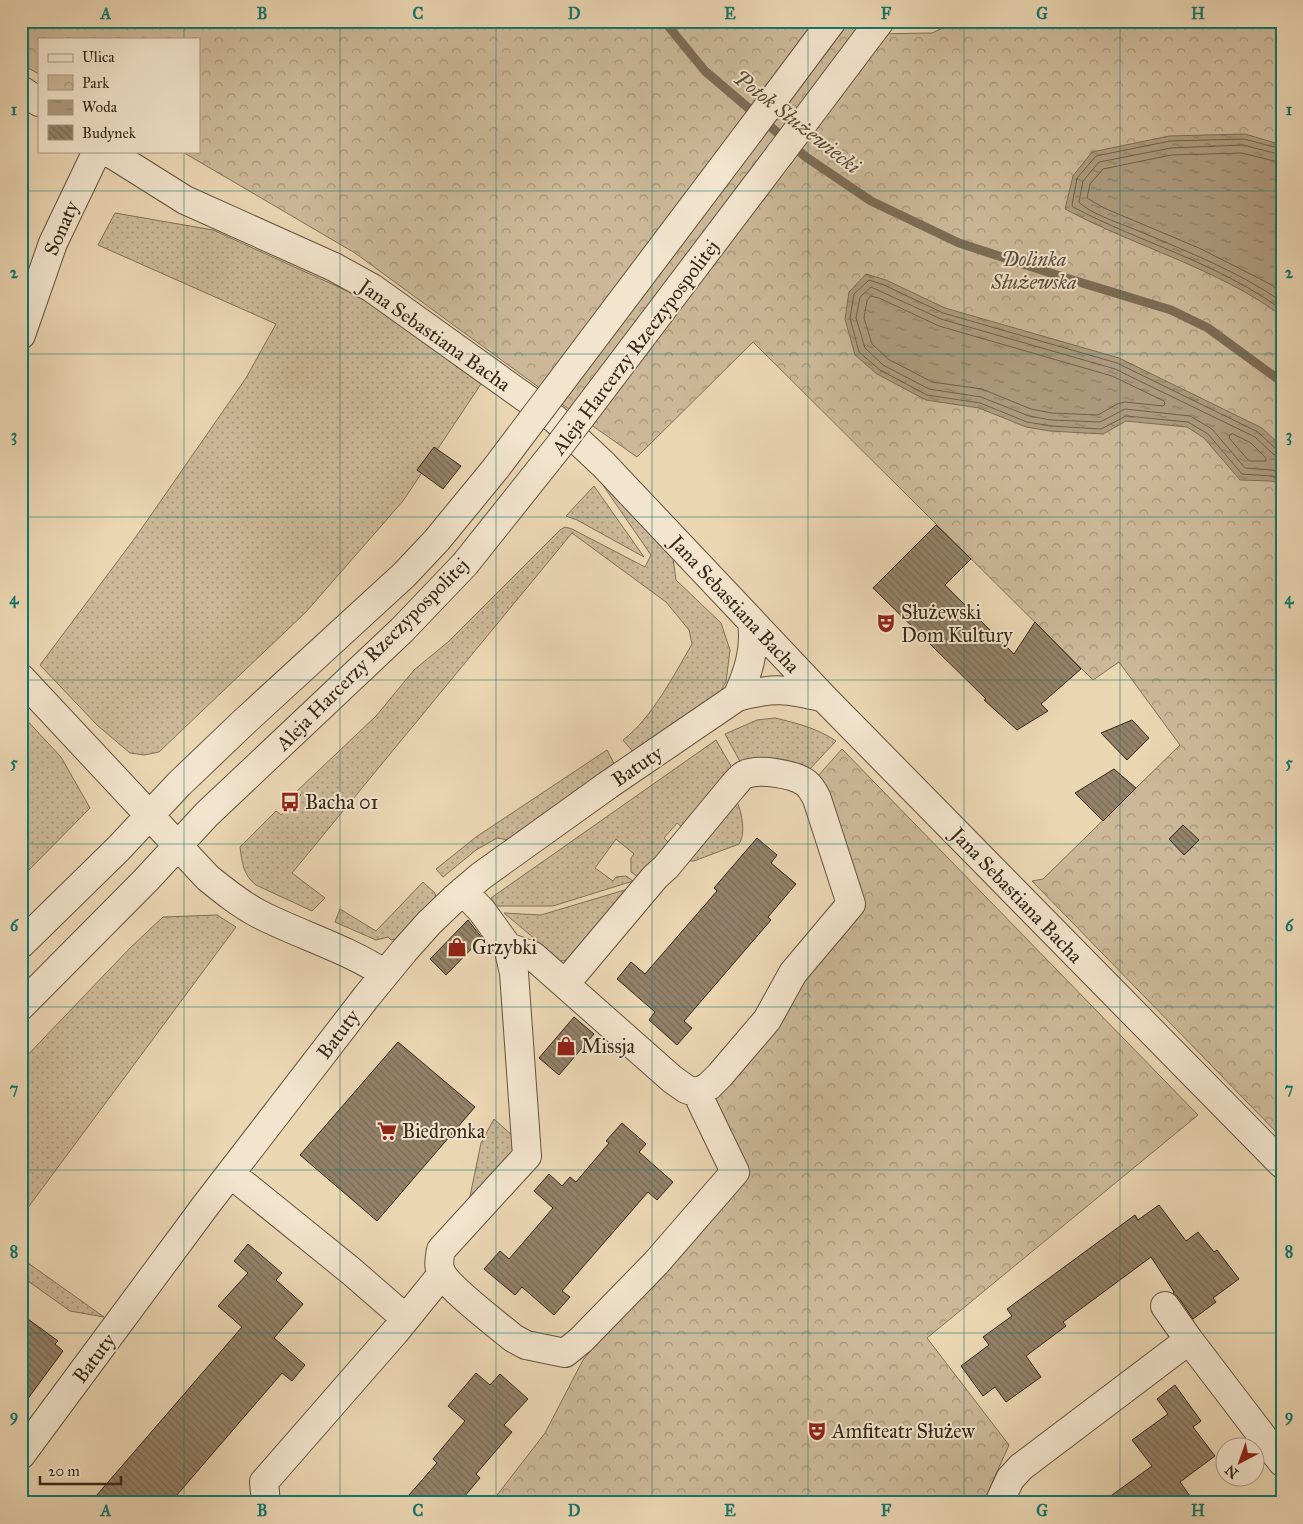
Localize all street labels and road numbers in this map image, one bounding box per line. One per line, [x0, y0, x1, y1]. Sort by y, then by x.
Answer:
street label: Sonaty [38, 196, 84, 259]
street label: Aleja Harcerzy Rzeczypospolitej [546, 235, 724, 460]
street label: Jana Sebastiana Bacha [353, 273, 516, 397]
street label: Jana Sebastiana Bacha [663, 529, 805, 679]
street label: Aleja Harcerzy Rzeczypospolitej [270, 553, 473, 756]
street label: Batuty [607, 740, 667, 792]
street label: Jana Sebastiana Bacha [944, 821, 1088, 969]
street label: Batuty [312, 1004, 365, 1064]
street label: Batuty [68, 1328, 121, 1388]

